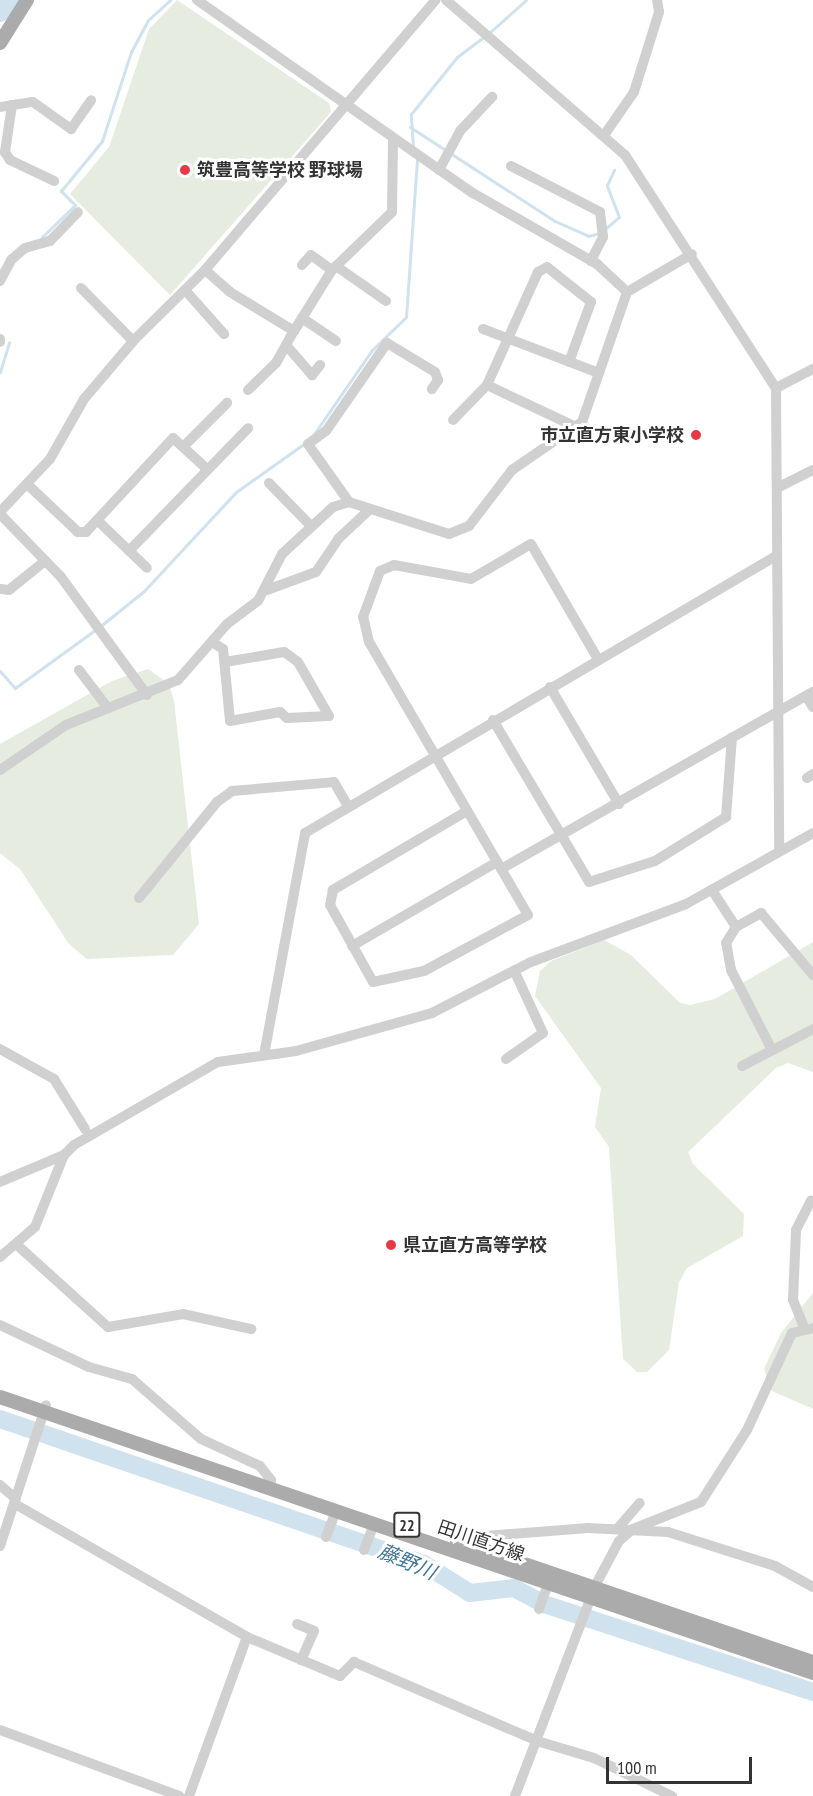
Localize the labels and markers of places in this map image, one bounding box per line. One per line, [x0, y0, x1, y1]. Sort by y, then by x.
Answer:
place label: 筑豊高等学校 野球場 [197, 159, 363, 181]
marker: 筑豊高等学校 野球場 [178, 163, 192, 177]
place label: 市立直方東小学校 [540, 424, 684, 446]
marker: 市立直方東小学校 [689, 428, 703, 442]
place label: 県立直方高等学校 [403, 1234, 547, 1256]
marker: 県立直方高等学校 [384, 1238, 398, 1252]

